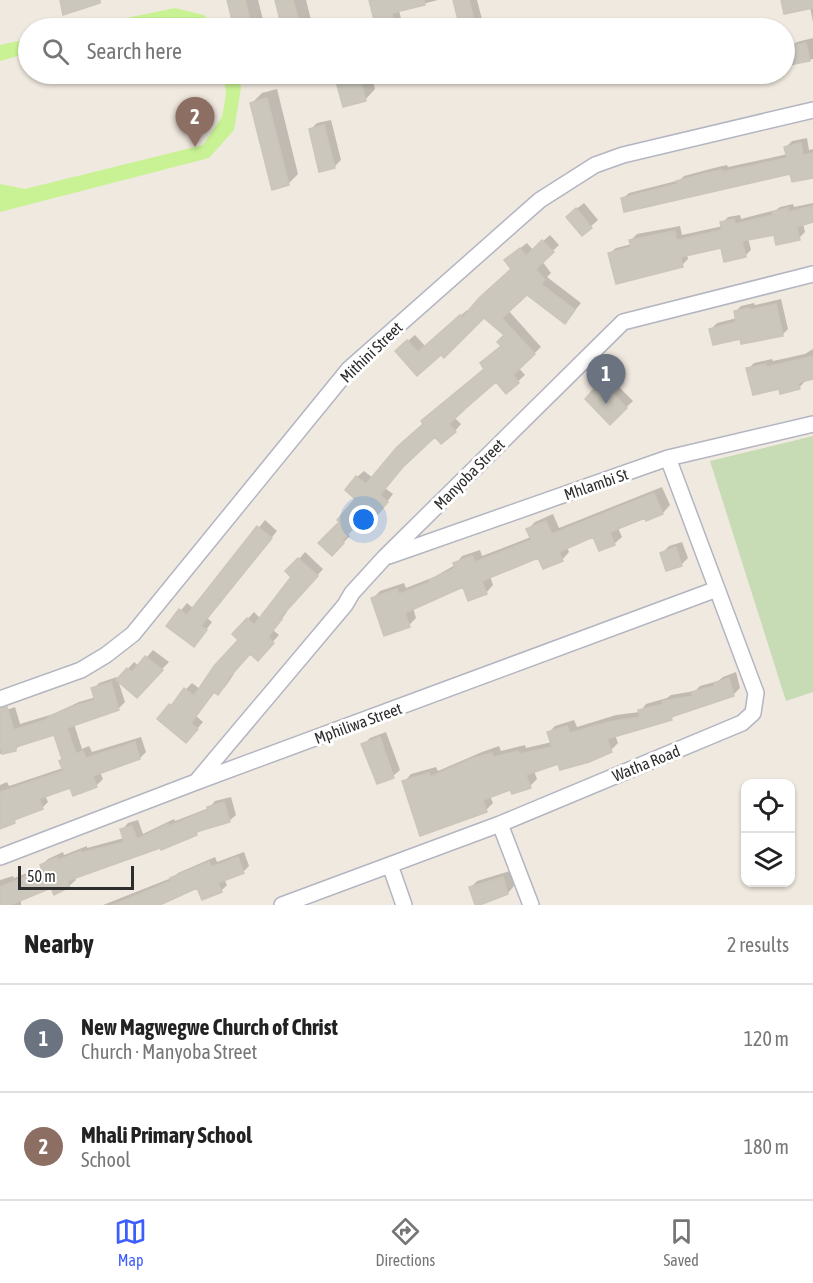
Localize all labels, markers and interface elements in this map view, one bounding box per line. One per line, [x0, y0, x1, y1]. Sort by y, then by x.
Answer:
search box [18, 18, 795, 84]
icon: search [39, 35, 72, 68]
text: Search here [87, 38, 182, 64]
pin: 2 [176, 98, 214, 147]
street label: Mithini Street [336, 318, 406, 386]
pin: 1 [586, 354, 626, 404]
street label: Manyoba Street [430, 435, 509, 514]
street label: Mhlambi St [562, 465, 631, 503]
your location [349, 505, 378, 534]
street label: Mphiliwa Street [312, 699, 405, 748]
street label: Watha Road [610, 741, 682, 785]
map controls [741, 779, 795, 887]
button: locate [741, 779, 795, 833]
button: layers [741, 833, 795, 887]
scale bar [18, 863, 134, 890]
text: 50 m [27, 867, 56, 885]
text: Nearby [24, 929, 94, 959]
text: 2 results [727, 933, 789, 956]
text: New Magwegwe Church of Christ [81, 1014, 338, 1040]
text: 1 [39, 1027, 48, 1050]
text: 120 m [744, 1027, 789, 1050]
text: Church · Manyoba Street [81, 1040, 257, 1063]
text: Mhali Primary School [81, 1122, 252, 1148]
text: 2 [39, 1135, 48, 1158]
text: 180 m [744, 1135, 789, 1158]
text: School [81, 1148, 131, 1171]
tab: Map [114, 1215, 147, 1269]
tab: Directions [375, 1215, 435, 1269]
tab: Saved [663, 1215, 699, 1269]

